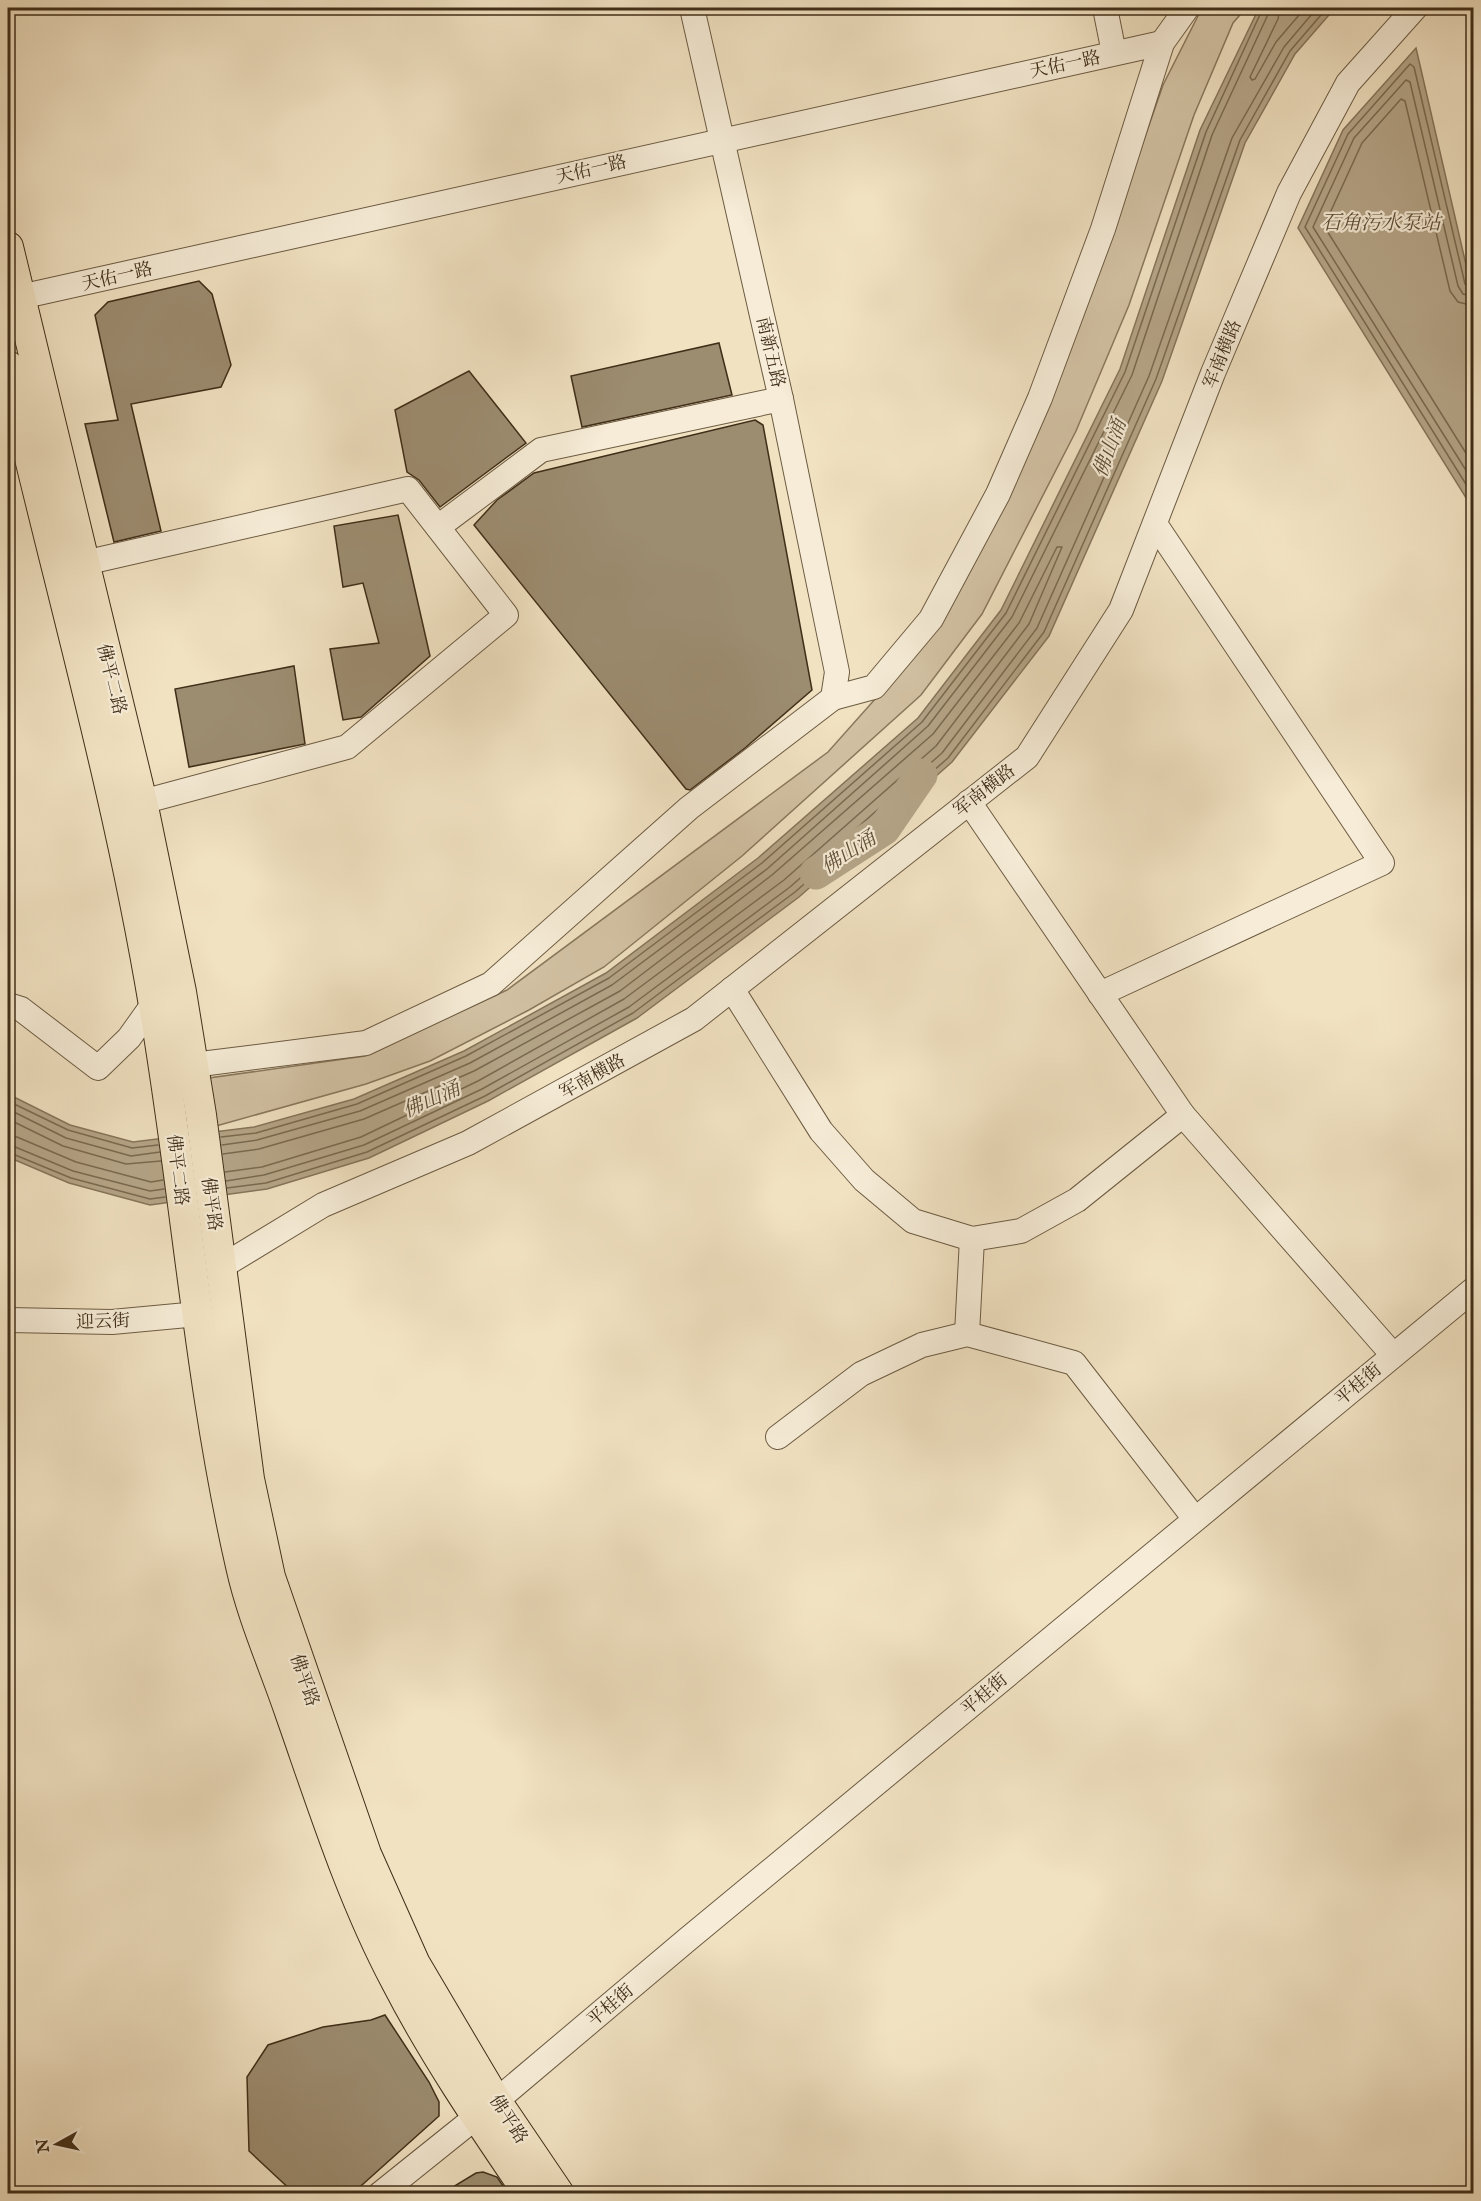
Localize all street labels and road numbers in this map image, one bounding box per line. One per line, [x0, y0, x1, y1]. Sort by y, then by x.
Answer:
street label: 天佑一路 [1028, 47, 1103, 84]
street label: 天佑一路 [554, 151, 629, 190]
street label: 天佑一路 [80, 258, 155, 297]
street label: 南新五路 [750, 315, 789, 390]
street label: 军南横路 [1199, 317, 1248, 392]
street label: 佛平二路 [91, 642, 130, 717]
street label: 军南横路 [949, 760, 1020, 822]
street label: 军南横路 [556, 1050, 630, 1105]
street label: 佛平二路 [161, 1133, 192, 1207]
street label: 佛平路 [195, 1176, 226, 1233]
street label: 迎云街 [76, 1310, 130, 1335]
street label: 平桂街 [1331, 1359, 1387, 1411]
street label: 佛平路 [284, 1651, 323, 1710]
street label: 平桂街 [957, 1669, 1013, 1721]
street label: 平桂街 [583, 1980, 639, 2032]
street label: 佛平路 [483, 2091, 532, 2149]

